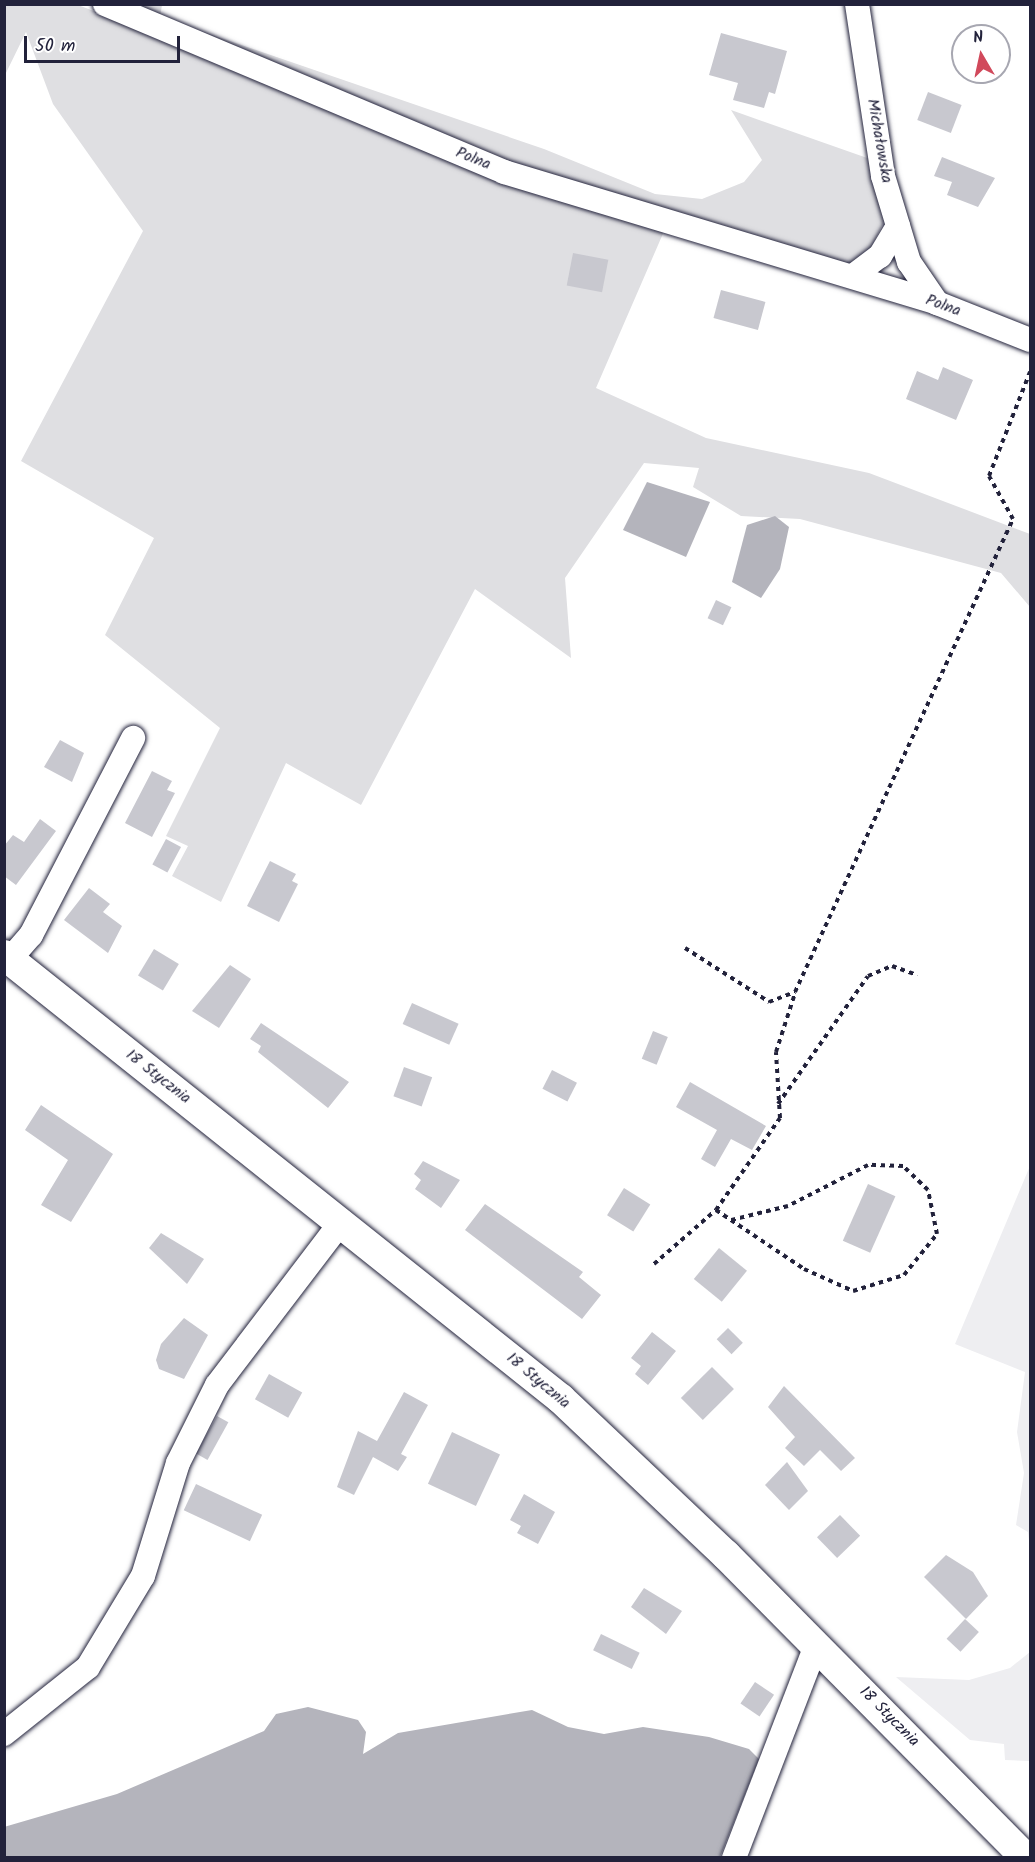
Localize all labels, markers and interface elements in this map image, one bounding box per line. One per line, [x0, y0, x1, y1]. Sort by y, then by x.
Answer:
scale bar [27, 24, 183, 62]
north arrow [951, 24, 1011, 84]
text: N [971, 25, 985, 51]
text: 50 m [35, 32, 75, 61]
street label: Michałowska [862, 97, 896, 185]
street label: Polna [453, 143, 493, 175]
street label: Polna [923, 291, 963, 321]
street label: 18 Stycznia [122, 1046, 194, 1108]
street label: 18 Stycznia [502, 1349, 574, 1413]
street label: 18 Stycznia [855, 1683, 923, 1751]

